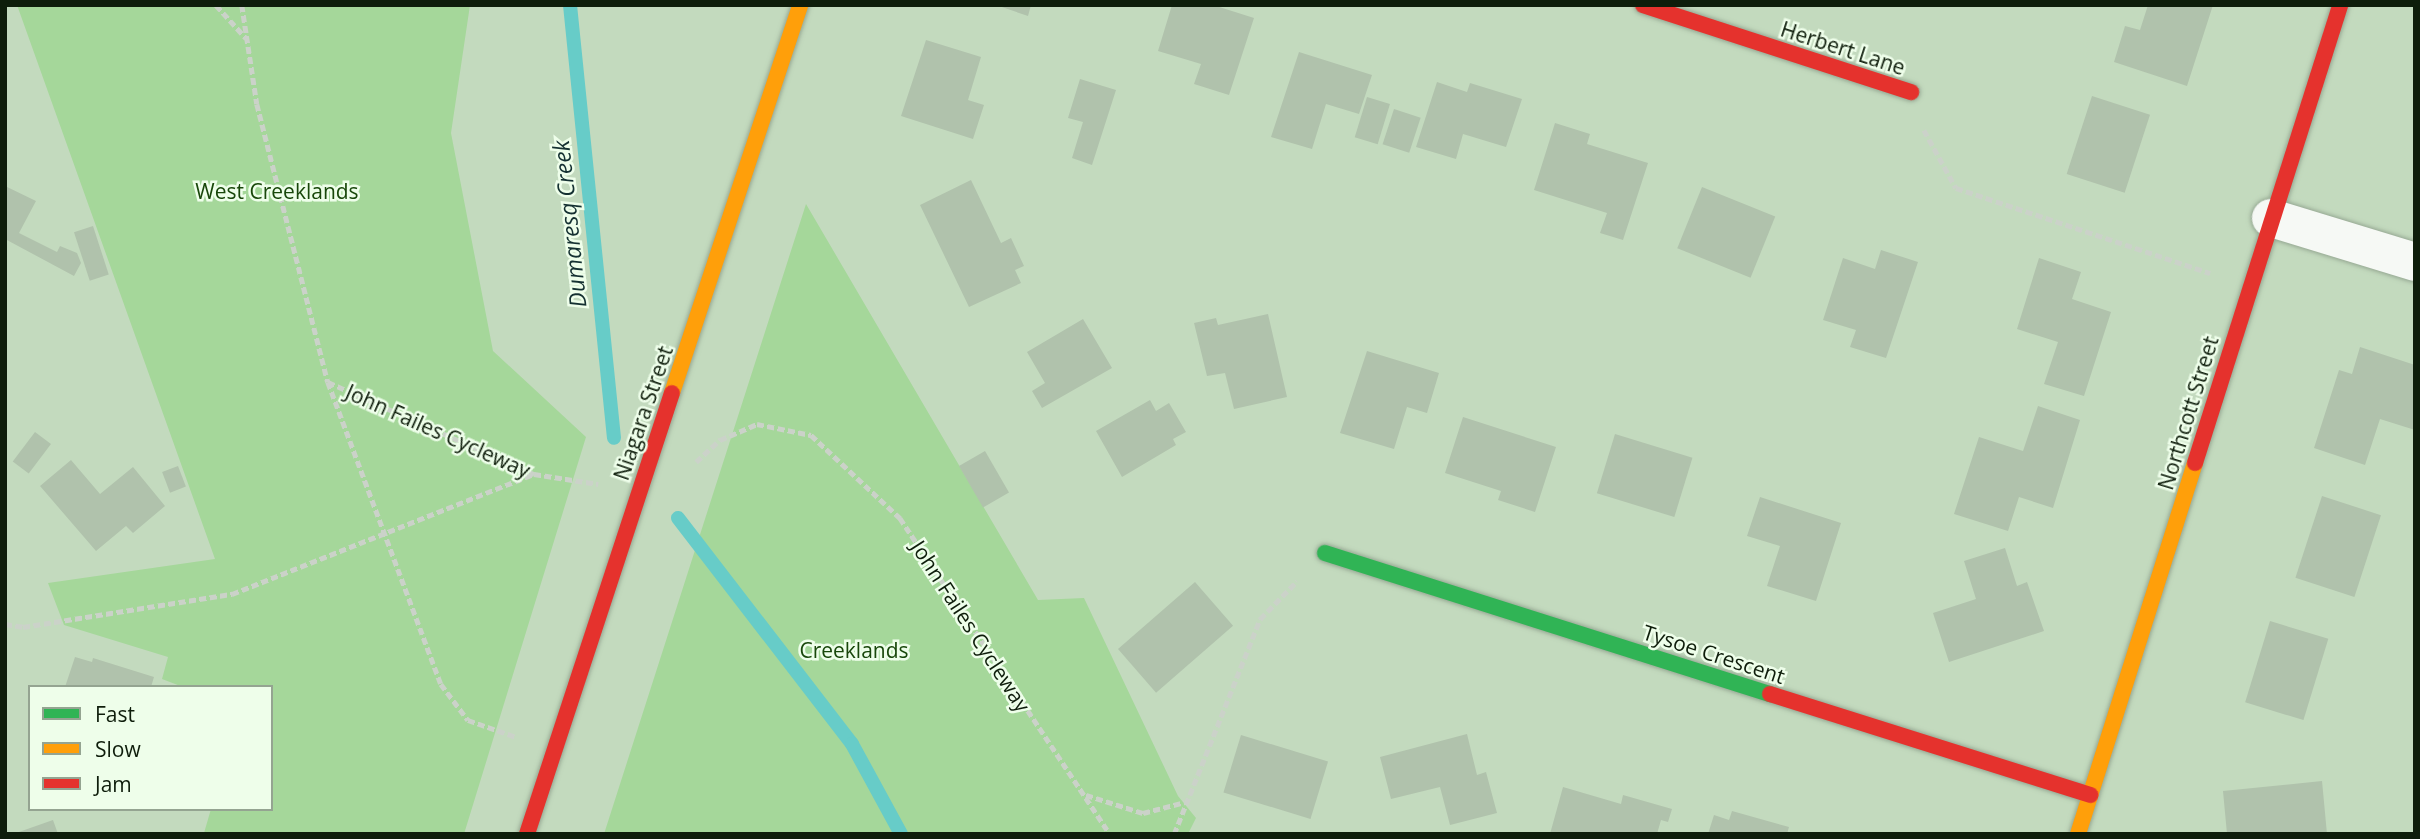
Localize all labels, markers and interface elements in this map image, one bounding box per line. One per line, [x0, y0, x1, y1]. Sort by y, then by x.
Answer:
street label: Herbert Lane [1778, 16, 1908, 80]
water label: Dumaresq Creek [546, 139, 592, 309]
park label: West Creeklands [195, 178, 359, 204]
street label: Northcott Street [2153, 333, 2223, 493]
street label: Niagara Street [608, 343, 678, 483]
street label: John Failes Cycleway [342, 379, 534, 483]
street label: John Failes Cycleway [906, 536, 1036, 716]
street label: Tysoe Crescent [1640, 619, 1788, 689]
park label: Creeklands [799, 637, 909, 663]
legend [28, 685, 273, 811]
text: Fast [95, 700, 135, 728]
text: Slow [95, 735, 141, 763]
text: Jam [95, 770, 132, 798]

